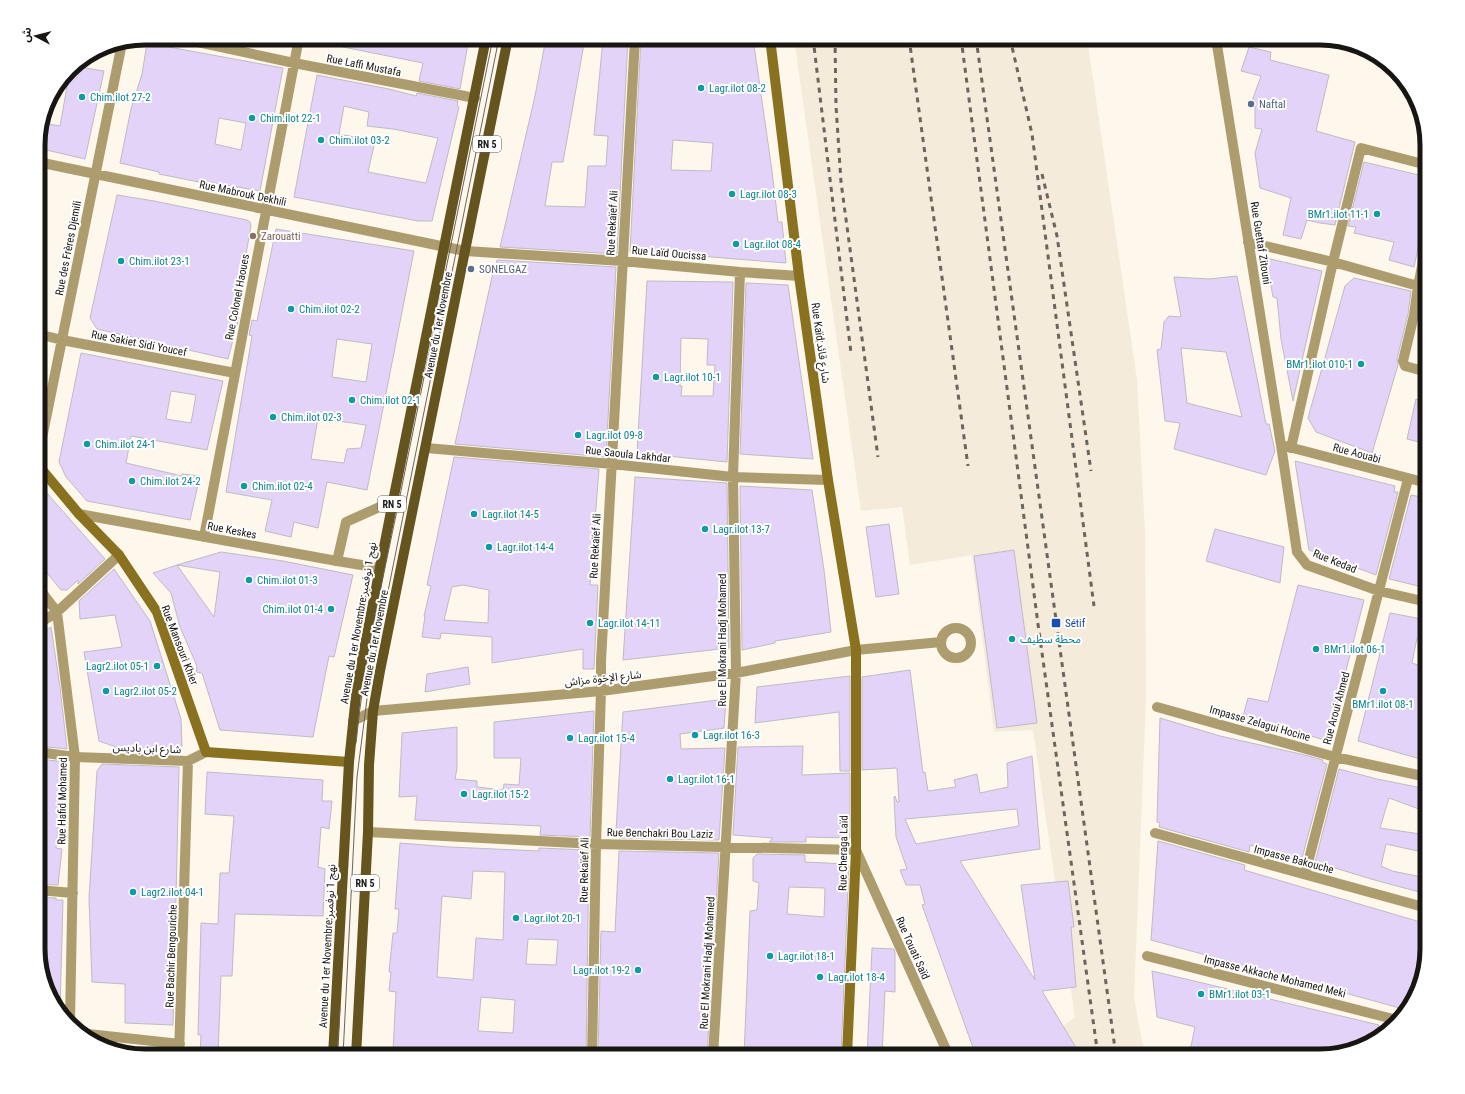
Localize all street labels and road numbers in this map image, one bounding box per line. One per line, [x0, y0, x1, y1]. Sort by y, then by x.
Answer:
street label: Rue Laffi Mustafa [325, 52, 402, 79]
road number: RN 5 [473, 136, 501, 152]
street label: Rue Mabrouk Dekhili [198, 178, 288, 209]
street label: Rue Rekaïef Ali [604, 190, 621, 256]
street label: Rue des Frères Djemili [53, 200, 84, 297]
street label: Rue Guettaf Zitouni [1248, 201, 1273, 285]
street label: Rue Laïd Oucissa [631, 244, 707, 263]
street label: Rue Colonel Haoues [223, 253, 252, 341]
street label: Avenue du 1er Novembre [422, 271, 455, 379]
street label: Rue Kaïd;شارع قائد [807, 302, 833, 385]
street label: Rue Sakiet Sidi Youcef [90, 328, 188, 359]
street label: Rue Aouabi [1331, 441, 1382, 466]
street label: Rue Saoula Lakhdar [585, 444, 672, 466]
road number: RN 5 [378, 496, 406, 512]
street label: Rue Rekaïef Ali [587, 513, 604, 579]
street label: Rue Keskes [206, 519, 258, 542]
street label: Avenue du 1er Novembre;نهج 1 نوفمبر [337, 541, 379, 705]
street label: Rue Kedad [1311, 547, 1359, 576]
street label: Rue El Mokrani Hadj Mohamed [716, 574, 729, 706]
street label: Avenue du 1er Novembre [357, 589, 391, 697]
street label: Rue Mansouri Khier [158, 603, 201, 687]
street label: شارع الإخوة مزاش [564, 668, 643, 690]
street label: Rue Aroui Ahmed [1321, 670, 1352, 746]
street label: Impasse Zelagui Hocine [1208, 703, 1312, 744]
street label: شارع ابن باديس [112, 741, 182, 757]
street label: Rue Hafid Mohamed [55, 757, 70, 845]
street label: Rue Cheraga Laïd [836, 815, 851, 891]
street label: Rue Benchakri Bou Laziz [607, 826, 713, 841]
street label: Rue Rekaïef Ali [577, 837, 592, 903]
street label: Impasse Bakouche [1253, 843, 1335, 876]
street label: Avenue du 1er Novembre;نهج 1 نوفمبر [317, 864, 339, 1028]
road number: RN 5 [351, 875, 379, 891]
street label: Rue El Mokrani Hadj Mohamed [698, 896, 717, 1030]
street label: Rue Bachir Bengouriche [163, 904, 180, 1008]
street label: Rue Touati Saïd [893, 915, 932, 982]
street label: Impasse Akkache Mohamed Meki [1203, 953, 1347, 1000]

